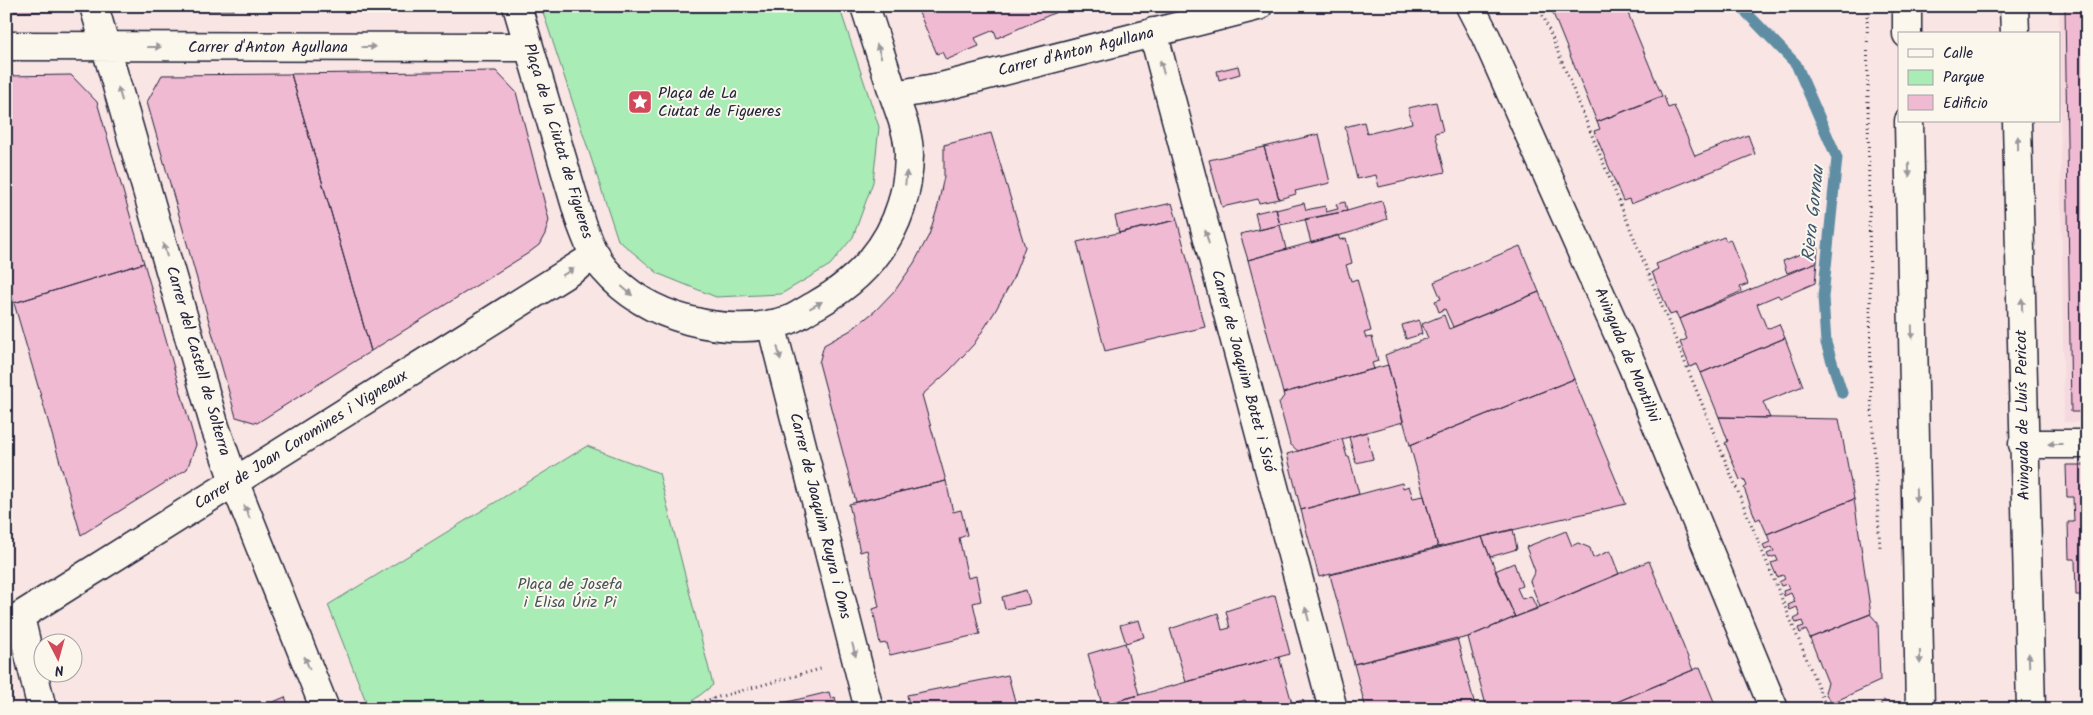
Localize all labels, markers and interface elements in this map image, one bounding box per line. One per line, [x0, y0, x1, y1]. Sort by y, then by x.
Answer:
street label: Carrer d'Anton Agullana [995, 21, 1157, 83]
legend [1898, 32, 2060, 122]
street label: Carrer d'Anton Agullana [188, 35, 348, 60]
street label: Plaça de la Ciutat de Figueres [516, 40, 600, 242]
text: Calle [1943, 42, 1973, 66]
one-way arrow [147, 43, 163, 51]
one-way arrow [362, 43, 378, 51]
one-way arrow [875, 43, 882, 58]
one-way arrow [1158, 59, 1166, 74]
text: Parque [1943, 66, 1984, 90]
place label: Plaça de La Ciutat de Figueres [658, 81, 781, 124]
one-way arrow [116, 86, 124, 101]
place icon: Plaça de La Ciutat de Figueres [627, 89, 653, 115]
text: Edificio [1943, 92, 1988, 116]
one-way arrow [2013, 134, 2021, 150]
water label: Riera Gornau [1795, 162, 1834, 263]
one-way arrow [1906, 162, 1914, 178]
one-way arrow [902, 170, 910, 186]
one-way arrow [1203, 229, 1211, 245]
one-way arrow [160, 242, 168, 257]
street label: Carrer del Castell de Solterra [159, 263, 237, 459]
one-way arrow [561, 267, 574, 276]
street label: Carrer de Joaquim Botet i Sisó [1204, 267, 1282, 476]
street label: Avinguda de Montilivi [1587, 284, 1667, 427]
one-way arrow [621, 285, 633, 297]
one-way arrow [2018, 297, 2026, 313]
one-way arrow [809, 300, 822, 309]
one-way arrow [1908, 325, 1916, 341]
street label: Avinguda de Lluís Pericot [2009, 329, 2037, 500]
one-way arrow [775, 346, 783, 361]
street label: Carrer de Joan Coromines i Vigneaux [189, 363, 414, 516]
street label: Carrer de Joaquim Ruyra i Oms [782, 410, 858, 622]
one-way arrow [2047, 440, 2063, 448]
one-way arrow [1912, 487, 1920, 503]
one-way arrow [243, 504, 251, 519]
park label: Plaça de Josefa i Elisa Úriz Pi [517, 572, 623, 615]
one-way arrow [1303, 606, 1311, 621]
north arrow [32, 632, 82, 682]
one-way arrow [850, 643, 858, 658]
one-way arrow [1916, 650, 1924, 666]
one-way arrow [2025, 652, 2033, 668]
one-way arrow [302, 656, 310, 671]
text: N [54, 659, 65, 681]

